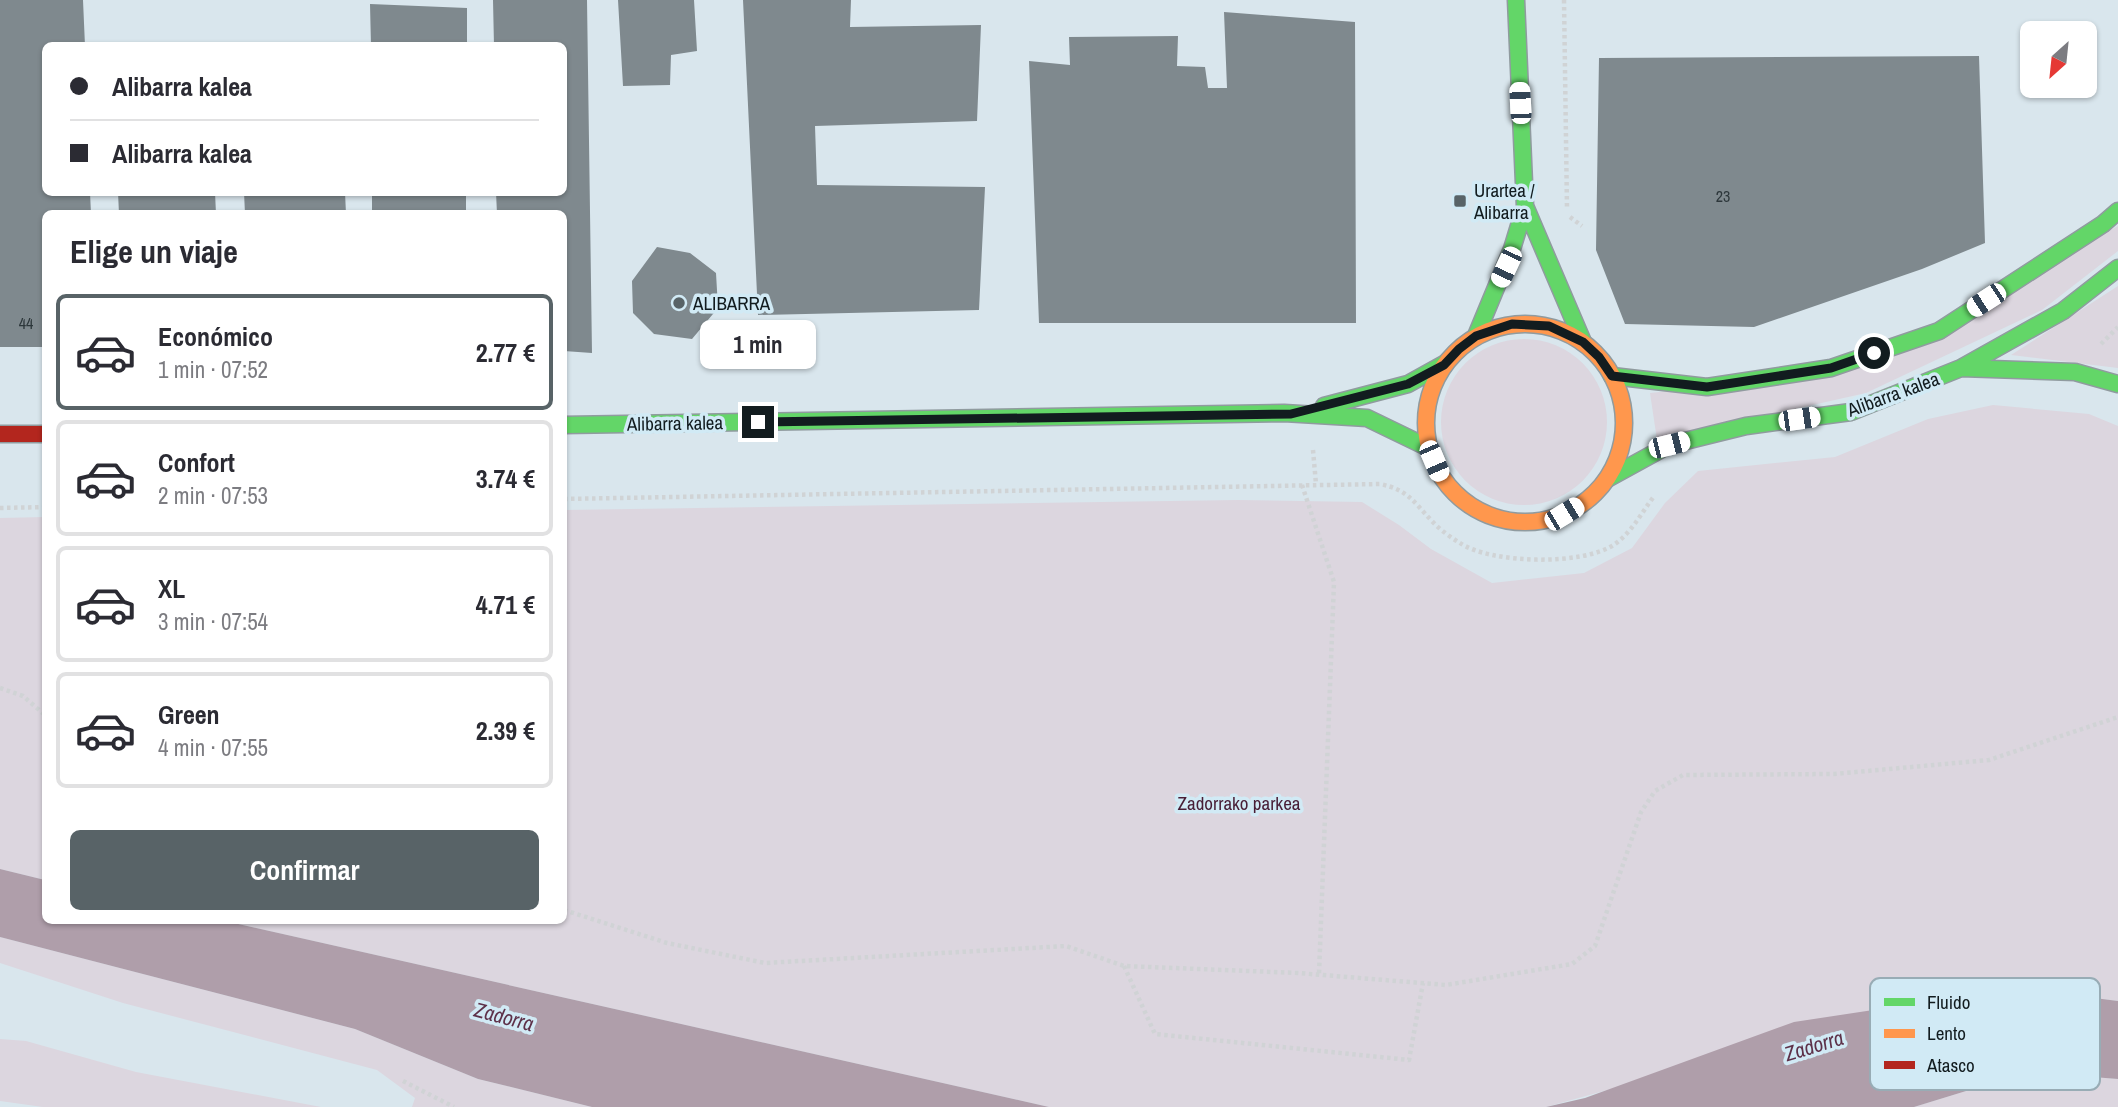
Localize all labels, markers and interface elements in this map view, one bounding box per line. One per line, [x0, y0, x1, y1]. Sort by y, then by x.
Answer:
north arrow [2020, 21, 2096, 98]
map controls [2020, 21, 2097, 98]
text: Alibarra kalea [112, 69, 252, 104]
car [1509, 81, 1532, 125]
text: Alibarra kalea [112, 136, 252, 171]
place label: Urartea / Alibarra [1473, 177, 1535, 225]
house number: 23 [1716, 185, 1730, 207]
marker: Urartea / Alibarra [1452, 193, 1468, 209]
text: Elige un viaje [70, 230, 238, 273]
car [1488, 244, 1525, 290]
car [1963, 280, 2010, 320]
place label: ALIBARRA [692, 290, 771, 316]
marker: ALIBARRA [671, 295, 687, 311]
house number: 44 [19, 312, 33, 334]
text: Económico [158, 319, 273, 354]
callout: 1 min [700, 320, 816, 370]
icon: car [74, 321, 137, 384]
text: 1 min [733, 329, 783, 360]
text: 2.77 € [476, 335, 535, 370]
route start [1858, 337, 1890, 369]
text: 1 min · 07:52 [158, 354, 268, 385]
street label: Alibarra kalea [1842, 365, 1943, 423]
route end [742, 406, 774, 438]
car [1777, 406, 1822, 432]
street label: Alibarra kalea [626, 409, 724, 437]
car [1647, 430, 1692, 460]
car [1417, 438, 1452, 484]
text: Confort [158, 445, 235, 480]
icon: car [74, 447, 137, 510]
text: 3.74 € [476, 461, 535, 496]
text: 2 min · 07:53 [158, 480, 268, 511]
car [1541, 494, 1588, 534]
text: XL [158, 571, 185, 606]
icon: car [74, 573, 137, 636]
text: 4.71 € [476, 587, 535, 622]
text: 3 min · 07:54 [158, 606, 268, 637]
text: Green [158, 697, 220, 732]
icon: car [74, 699, 137, 762]
text: 2.39 € [476, 713, 535, 748]
text: 4 min · 07:55 [158, 732, 268, 763]
park label: Zadorrako parkea [1178, 790, 1301, 816]
button: Confirmar [70, 830, 539, 910]
legend [1870, 978, 2100, 1090]
text: Fluido [1927, 989, 1970, 1015]
water label: Zadorra [470, 994, 537, 1038]
text: Lento [1927, 1020, 1966, 1046]
water label: Zadorra [1780, 1023, 1847, 1068]
text: Atasco [1926, 1052, 1975, 1078]

